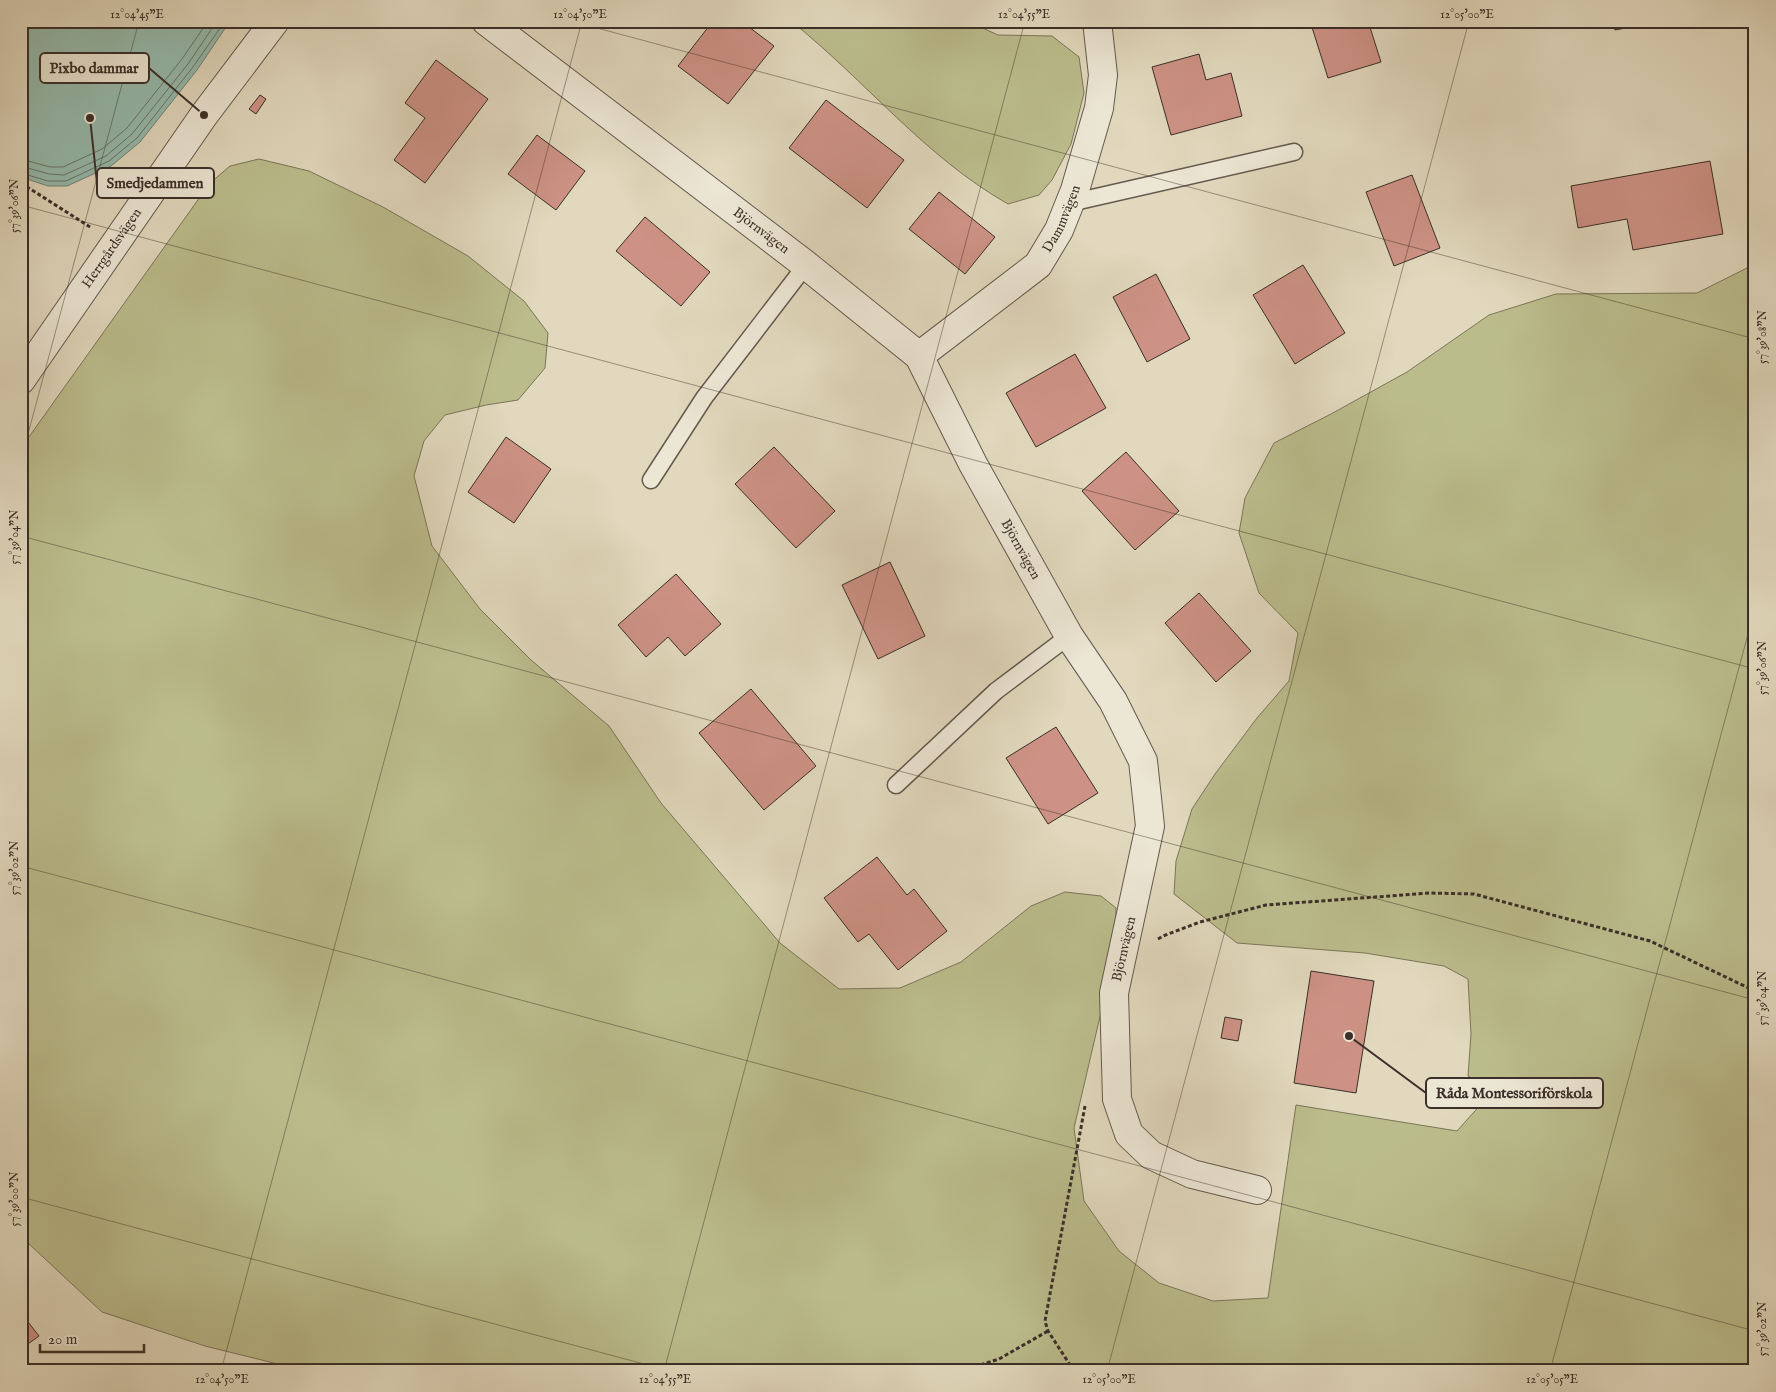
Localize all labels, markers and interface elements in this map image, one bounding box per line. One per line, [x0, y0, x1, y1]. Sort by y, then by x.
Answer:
text: 12°04'45"E [110, 7, 164, 22]
text: 12°04'50"E [553, 7, 607, 22]
text: 12°04'55"E [998, 7, 1050, 22]
text: 12°05'00"E [1440, 7, 1494, 22]
callout: Pixbo dammar [40, 53, 149, 83]
text: Pixbo dammar [49, 59, 139, 78]
callout: Smedjedammen [97, 168, 214, 198]
text: Smedjedammen [106, 174, 204, 193]
text: 57°39'06"N [7, 178, 22, 233]
street label: Dammvägen [1038, 183, 1085, 256]
street label: Herrgårdsvägen [78, 204, 146, 292]
street label: Björnvägen [729, 204, 793, 258]
text: 57°39'08"N [1755, 310, 1770, 364]
text: 57°39'04"N [7, 509, 22, 564]
street label: Björnvägen [997, 516, 1045, 583]
text: 57°39'06"N [1755, 640, 1770, 695]
text: 57°39'02"N [7, 840, 22, 895]
street label: Björnvägen [1108, 914, 1140, 983]
text: 57°39'04"N [1755, 970, 1770, 1025]
callout: Råda Montessoriförskola [1426, 1078, 1603, 1108]
text: Råda Montessoriförskola [1436, 1084, 1593, 1103]
text: 57°39'00"N [7, 1171, 22, 1226]
text: 57°39'02"N [1755, 1301, 1770, 1356]
scale bar [40, 1322, 144, 1354]
text: 20 m [48, 1330, 78, 1349]
text: 12°04'50"E [195, 1372, 249, 1387]
text: 12°04'55"E [639, 1372, 691, 1387]
text: 12°05'00"E [1082, 1372, 1136, 1387]
text: 12°05'05"E [1526, 1372, 1578, 1387]

